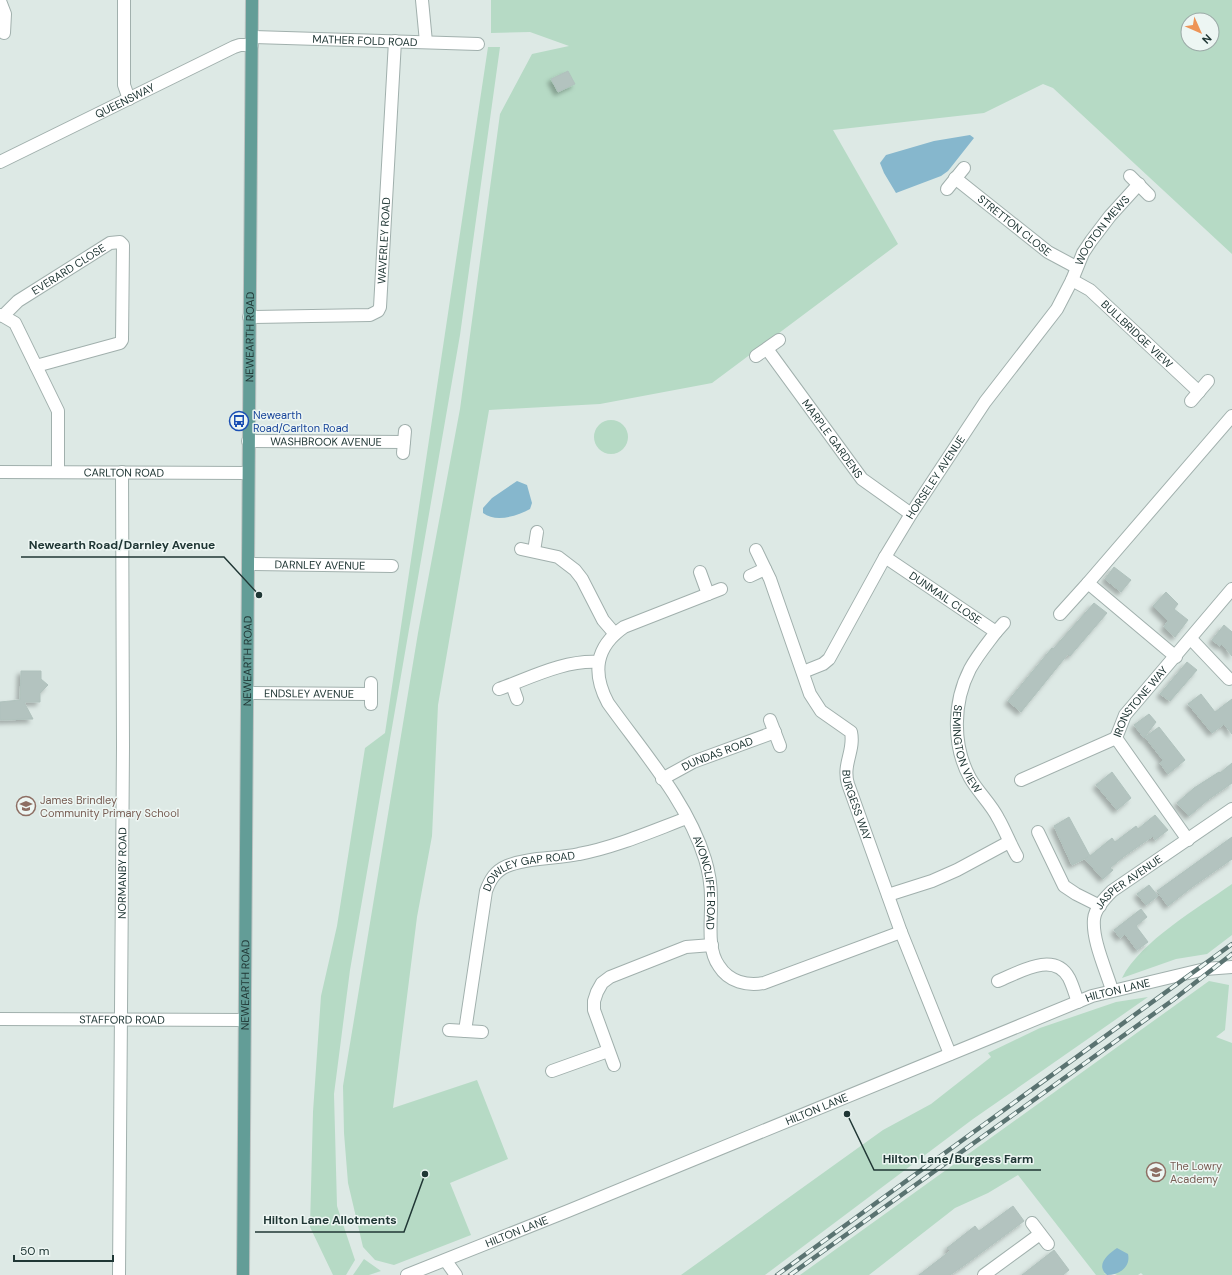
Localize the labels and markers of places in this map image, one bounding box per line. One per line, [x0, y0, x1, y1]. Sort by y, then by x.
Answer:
place label: Newearth Road/Carlton Road [253, 408, 349, 435]
bus stop icon: Newearth Road/Carlton Road [228, 410, 250, 432]
callout: Newearth Road/Darnley Avenue [21, 533, 224, 557]
place label: James Brindley Community Primary School [40, 793, 179, 820]
school or university icon: James Brindley Community Primary School [15, 795, 37, 817]
callout: Hilton Lane/Burgess Farm [874, 1146, 1041, 1170]
place label: The Lowry Academy [1170, 1159, 1222, 1186]
school or university icon: The Lowry Academy [1145, 1161, 1167, 1183]
callout: Hilton Lane Allotments [255, 1208, 404, 1232]

